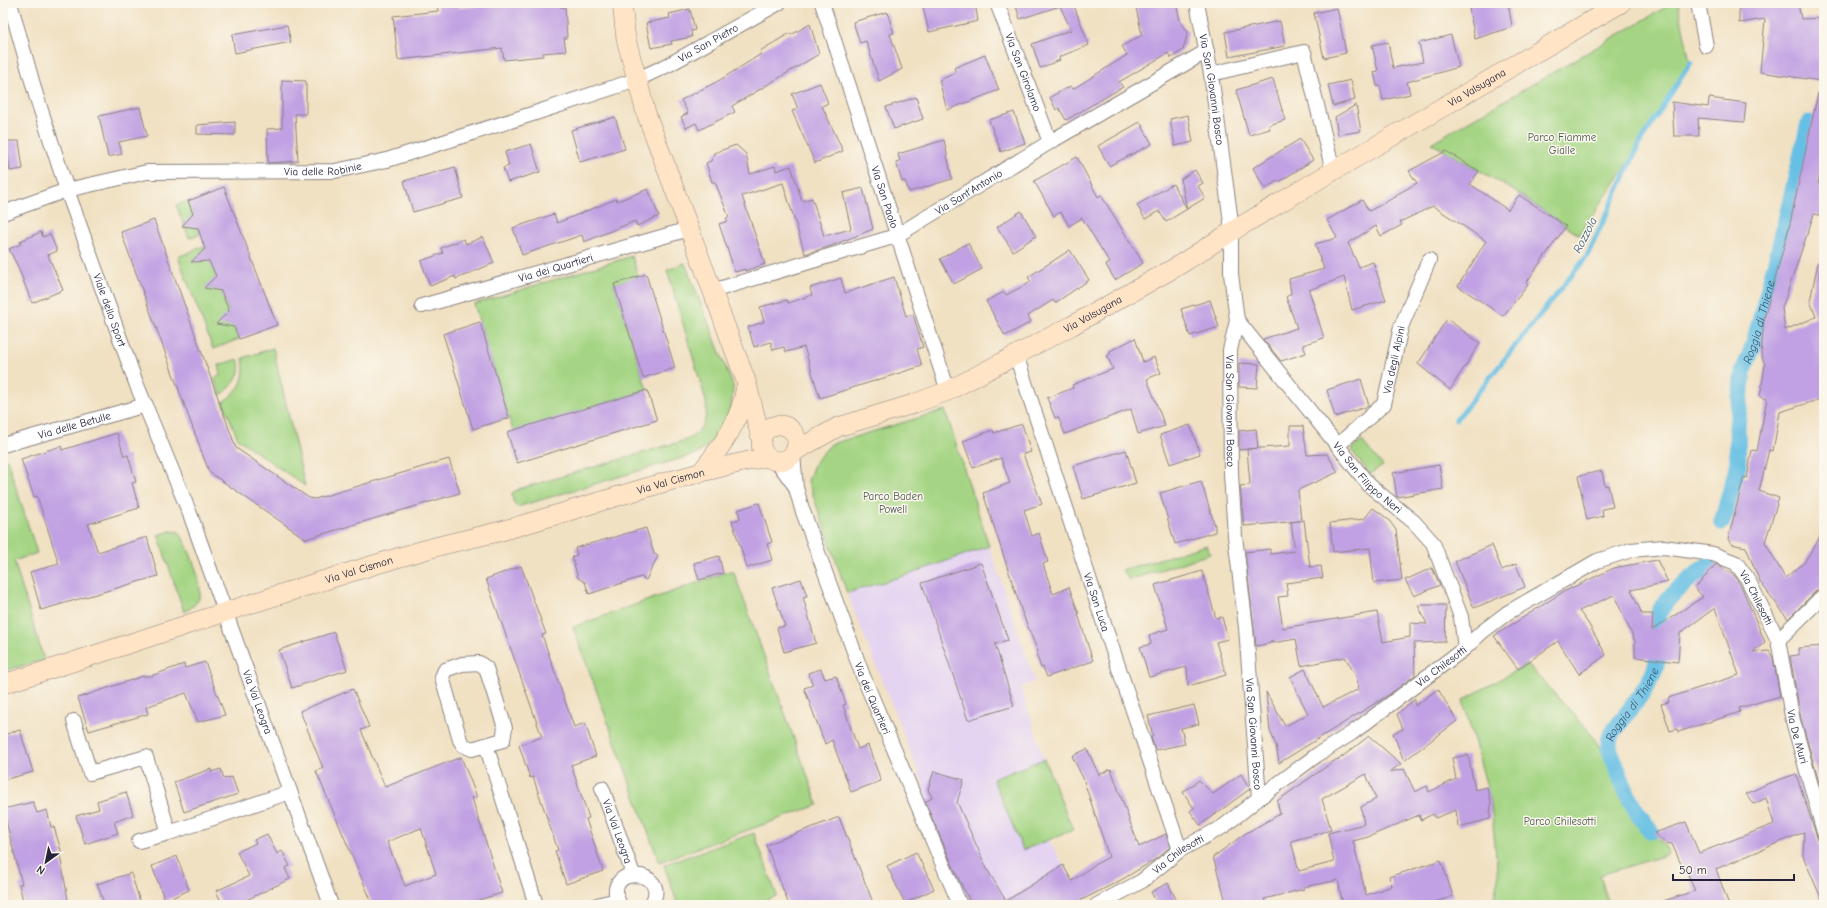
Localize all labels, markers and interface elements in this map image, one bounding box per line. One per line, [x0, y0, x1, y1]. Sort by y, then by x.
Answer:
street label: Via San Pietro [676, 21, 741, 65]
street label: Via San Girolamo [1003, 31, 1044, 113]
street label: Via San Giovanni Bosco [1197, 33, 1227, 146]
street label: Via Valsugana [1445, 65, 1508, 109]
park label: Parco Fiamme Gialle [1528, 131, 1597, 157]
street label: Via delle Robinie [284, 159, 363, 178]
street label: Via San Paolo [869, 164, 901, 230]
street label: Via Sant'Antonio [932, 166, 1005, 217]
water label: Rozzola [1570, 215, 1600, 255]
street label: Via dei Quartieri [517, 251, 594, 284]
street label: Viale dello Sport [91, 272, 129, 349]
water label: Roggia di Thiene [1740, 279, 1778, 366]
street label: Via Valsugana [1061, 292, 1124, 335]
street label: Via degli Alpini [1380, 324, 1408, 395]
street label: Via San Giovanni Bosco [1224, 355, 1237, 467]
street label: Via delle Betulle [37, 409, 112, 441]
street label: Via San Filippo Neri [1331, 439, 1405, 516]
street label: Via Val Cismon [635, 465, 706, 497]
park label: Parco Baden Powell [863, 490, 923, 516]
street label: Via Val Cismon [324, 553, 394, 586]
street label: Via Chilesotti [1737, 567, 1776, 627]
street label: Via San Luca [1081, 571, 1113, 633]
street label: Via Chilesotti [1413, 643, 1469, 689]
street label: Via dei Quartieri [852, 660, 893, 736]
water label: Roggia di Thiene [1602, 666, 1662, 743]
street label: Via Val Leogra [240, 668, 275, 736]
street label: Via San Giovanni Bosco [1243, 678, 1265, 791]
street label: Via De Muri [1784, 708, 1811, 765]
street label: Via Val Leogra [600, 797, 635, 865]
park label: Parco Chilesotti [1524, 815, 1596, 828]
street label: Via Chilesotti [1150, 832, 1206, 877]
north arrow [26, 842, 66, 882]
scale bar [1673, 856, 1794, 882]
text: N [34, 863, 47, 877]
text: 50 m [1679, 863, 1707, 877]

